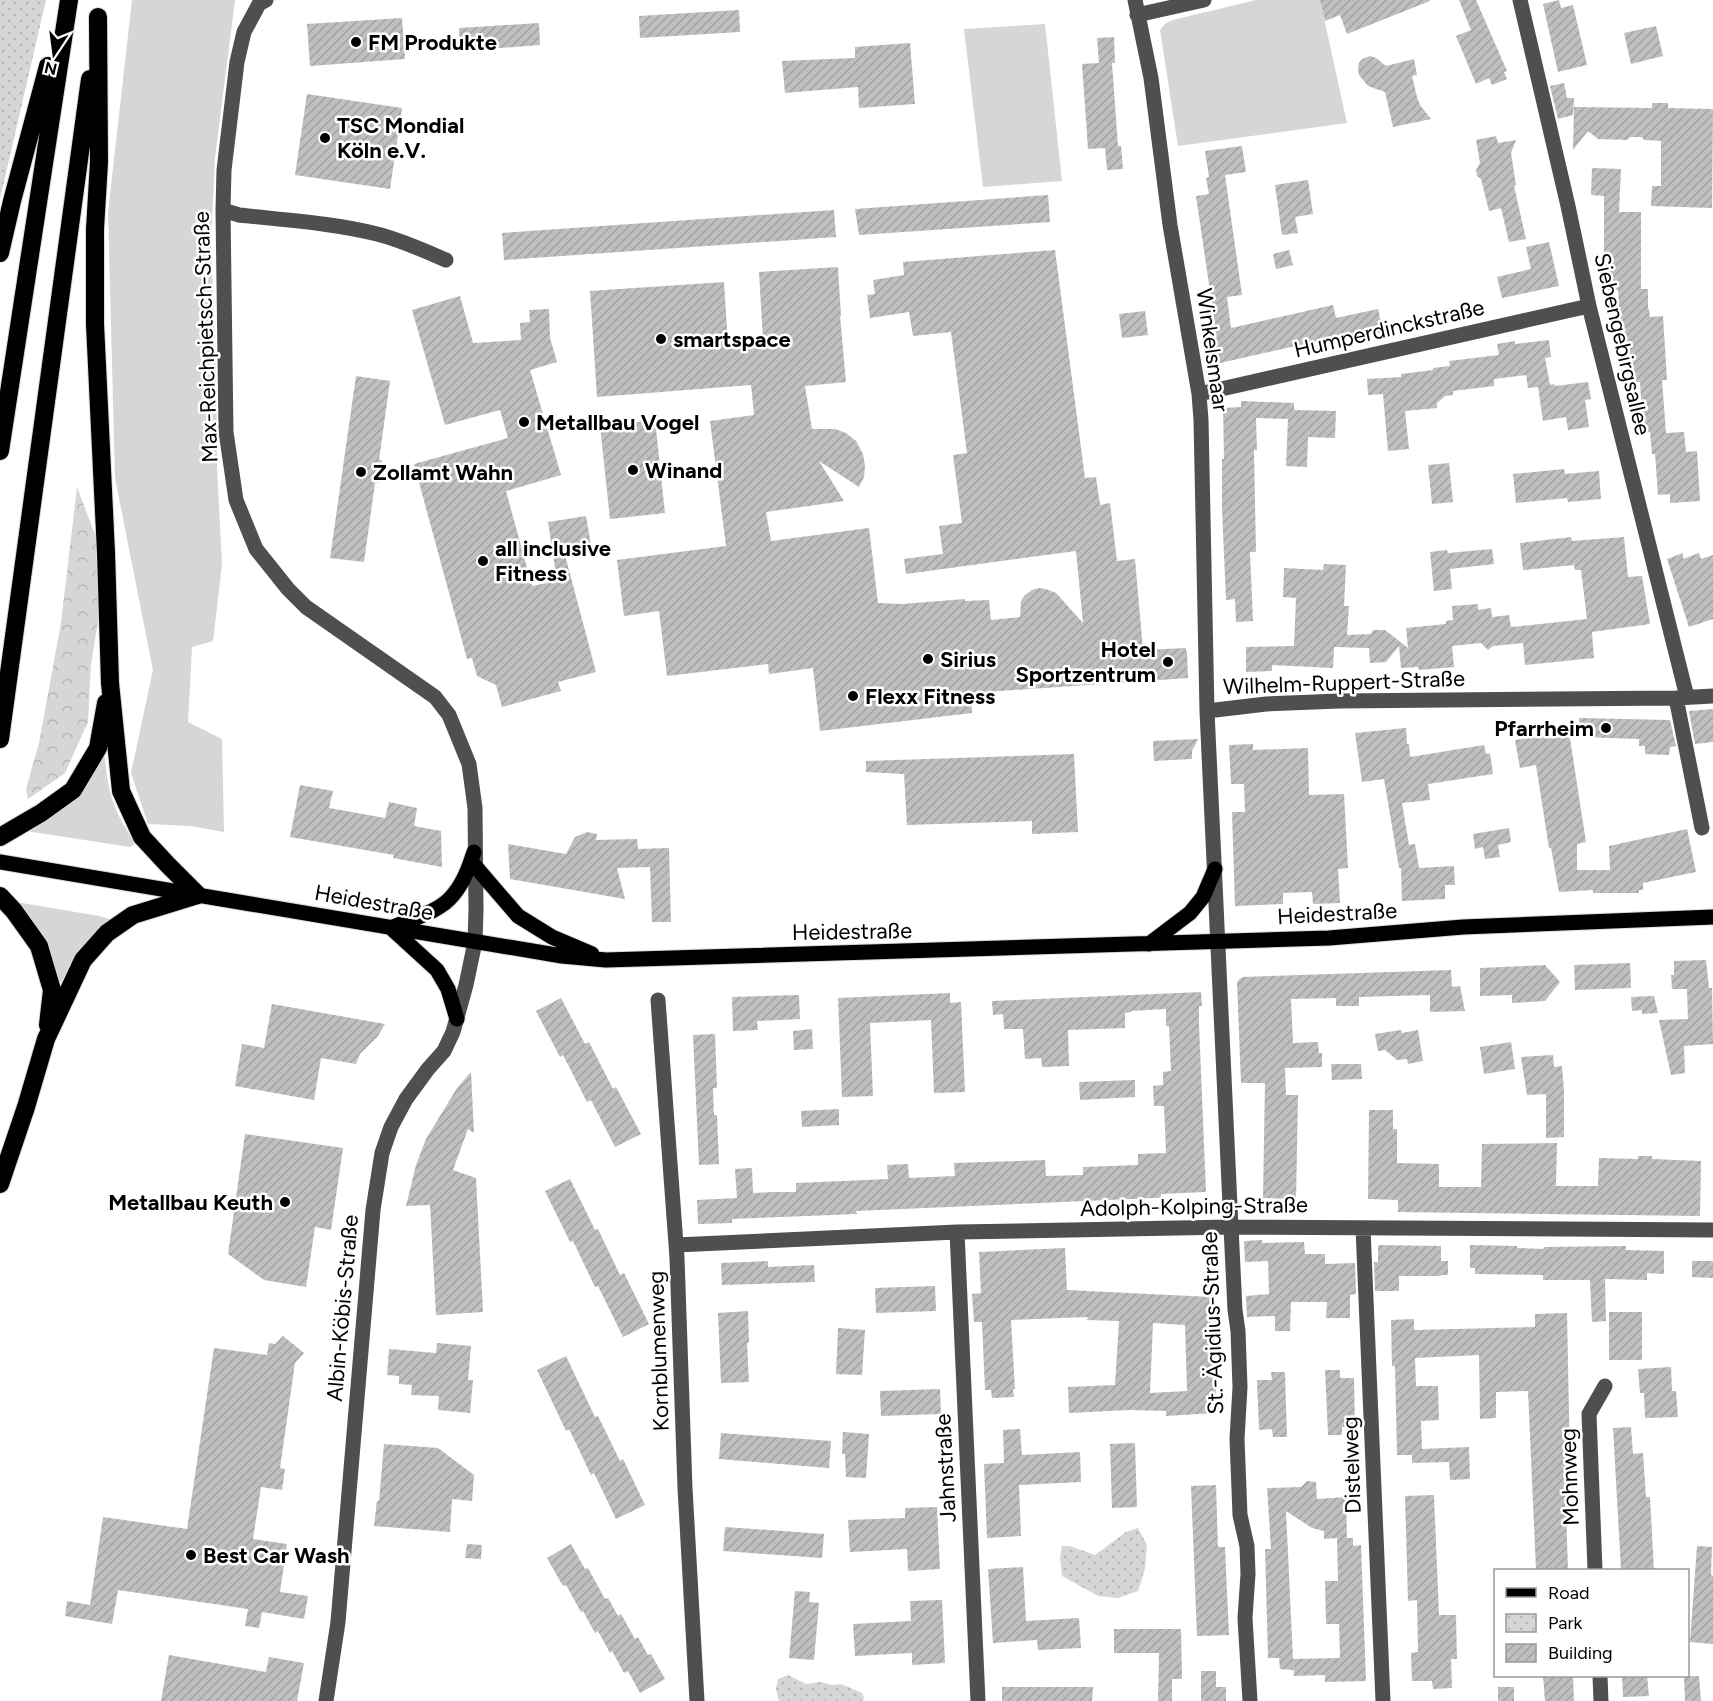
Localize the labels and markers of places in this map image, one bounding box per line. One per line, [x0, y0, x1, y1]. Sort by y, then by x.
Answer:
place label: FM Produkte [368, 29, 497, 56]
marker: FM Produkte [349, 35, 363, 49]
place label: TSC Mondial Köln e.V. [337, 112, 465, 164]
marker: TSC Mondial Köln e.V. [318, 131, 332, 145]
place label: smartspace [673, 326, 791, 353]
marker: smartspace [654, 332, 668, 346]
place label: Metallbau Vogel [536, 409, 699, 436]
marker: Metallbau Vogel [517, 415, 531, 429]
place label: Winand [645, 457, 722, 484]
place label: Zollamt Wahn [373, 459, 513, 486]
marker: Winand [626, 463, 640, 477]
marker: Zollamt Wahn [354, 465, 368, 479]
place label: all inclusive Fitness [495, 535, 611, 587]
marker: all inclusive Fitness [476, 554, 490, 568]
place label: Hotel Sportzentrum [1015, 636, 1156, 688]
place label: Sirius [940, 646, 996, 673]
marker: Sirius [921, 652, 935, 666]
marker: Hotel Sportzentrum [1161, 655, 1175, 669]
place label: Flexx Fitness [865, 683, 995, 710]
marker: Flexx Fitness [846, 689, 860, 703]
place label: Pfarrheim [1494, 715, 1594, 742]
marker: Pfarrheim [1599, 721, 1613, 735]
place label: Metallbau Keuth [108, 1189, 273, 1216]
marker: Metallbau Keuth [278, 1195, 292, 1209]
place label: Best Car Wash [203, 1542, 350, 1569]
marker: Best Car Wash [184, 1548, 198, 1562]

